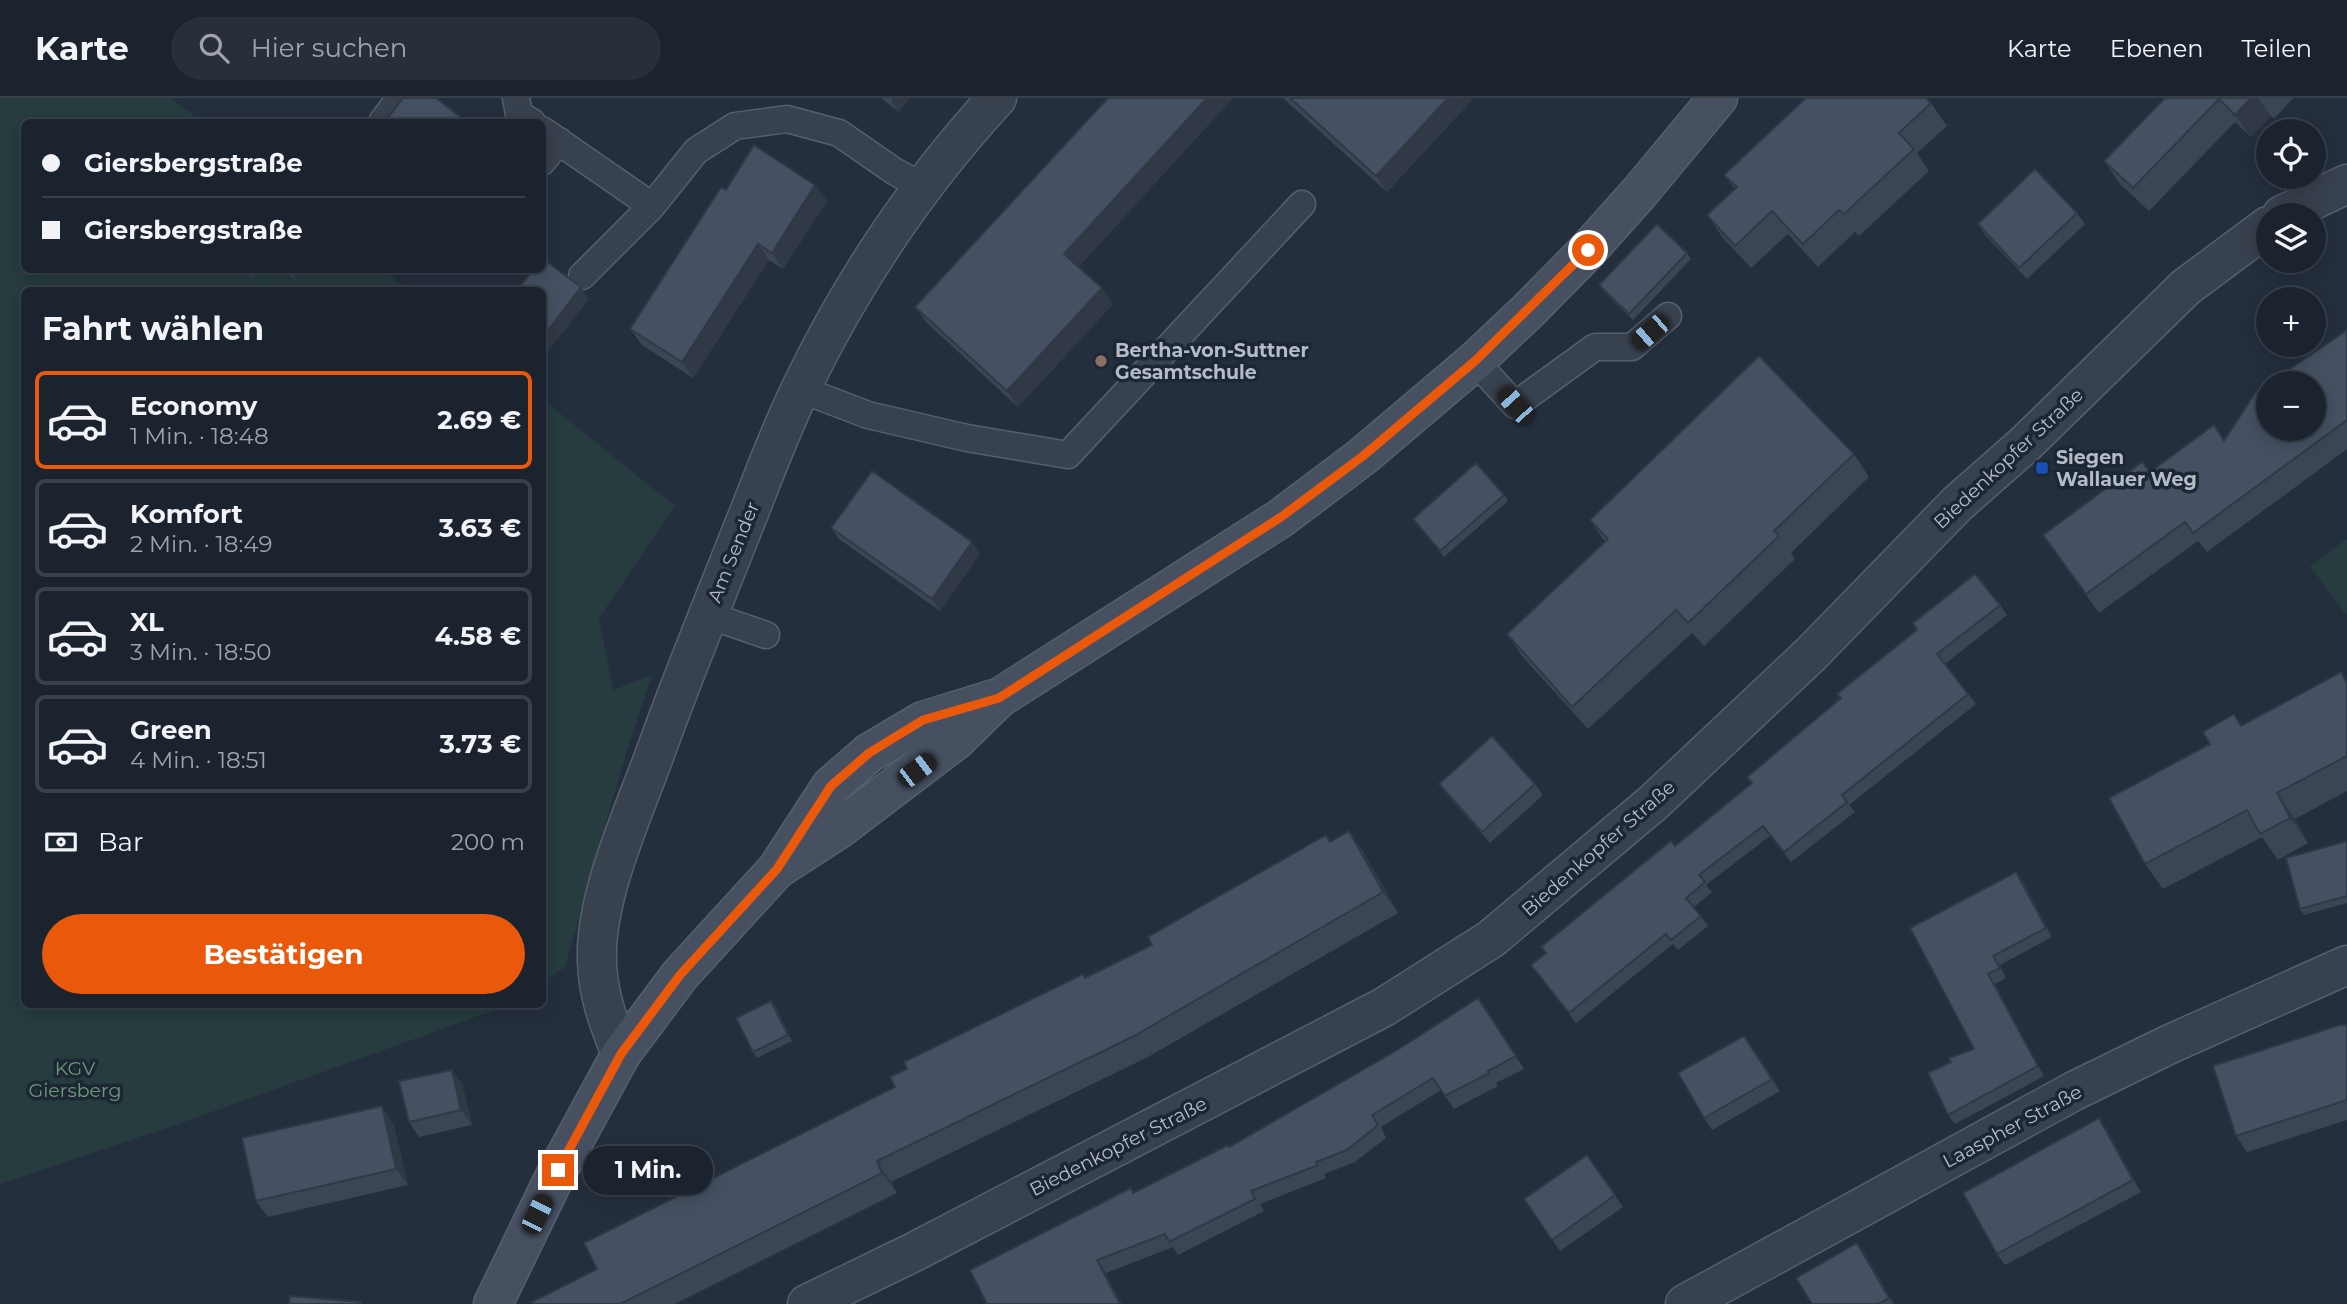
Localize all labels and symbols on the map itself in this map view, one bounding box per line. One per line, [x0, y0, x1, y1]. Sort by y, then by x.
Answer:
route start [1572, 234, 1604, 266]
car [1628, 310, 1673, 354]
place label: Bertha-von-Suttner Gesamtschule [1115, 339, 1309, 384]
marker: Bertha-von-Suttner Gesamtschule [1093, 353, 1109, 369]
car [1494, 382, 1537, 428]
street label: Biedenkopfer Straße [1929, 383, 2088, 534]
place label: Siegen Wallauer Weg [2056, 446, 2197, 491]
marker: Siegen Wallauer Weg [2034, 460, 2050, 476]
street label: Am Sender [703, 498, 764, 606]
car [894, 749, 941, 791]
street label: Biedenkopfer Straße [1517, 775, 1680, 921]
park label: KGV Giersberg [29, 1057, 121, 1102]
street label: Laaspher Straße [1939, 1080, 2086, 1173]
street label: Biedenkopfer Straße [1026, 1092, 1211, 1201]
callout: 1 Min. [582, 1146, 712, 1194]
route end [542, 1154, 574, 1186]
car [519, 1191, 556, 1237]

